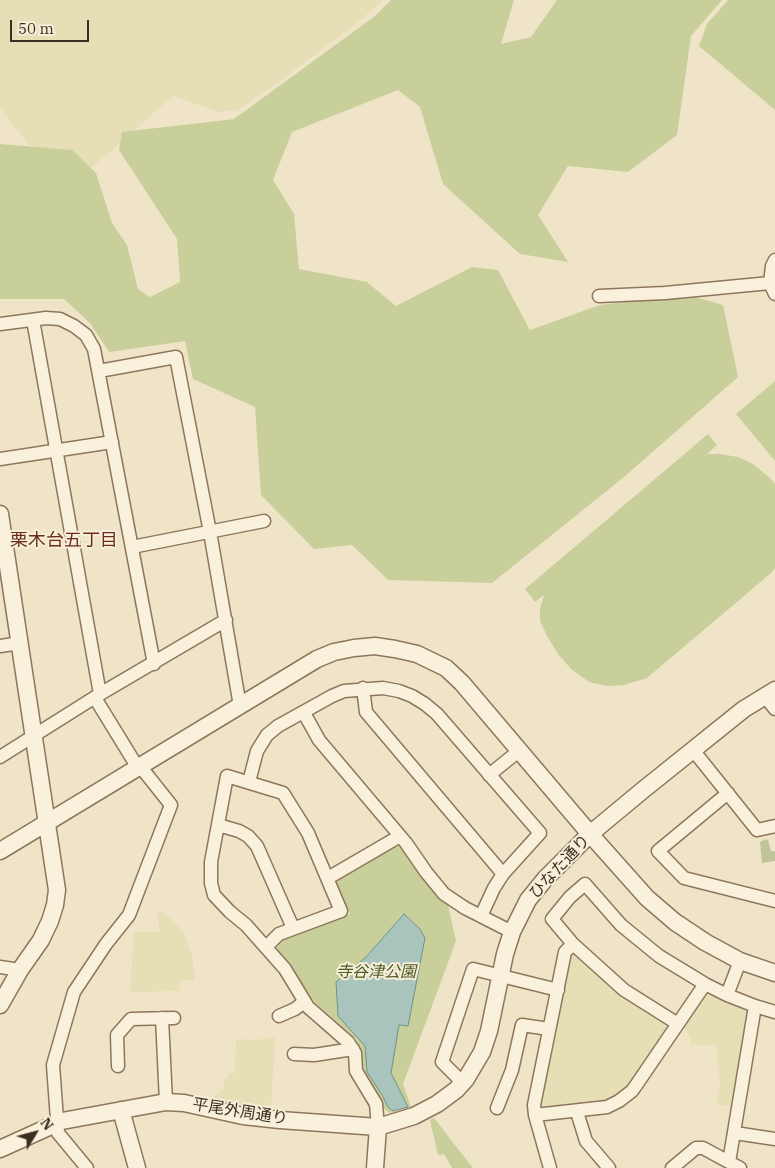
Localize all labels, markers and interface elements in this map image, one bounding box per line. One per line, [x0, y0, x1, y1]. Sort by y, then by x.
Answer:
scale bar [12, 10, 91, 42]
text: 50 m [18, 19, 54, 38]
district label: 栗木台五丁目 [10, 530, 118, 552]
street label: ひなた通り [526, 831, 594, 903]
park label: 寺谷津公園 [336, 962, 416, 982]
street label: 平尾外周通り [191, 1095, 289, 1129]
north arrow [10, 1108, 60, 1158]
text: N [36, 1114, 57, 1134]

